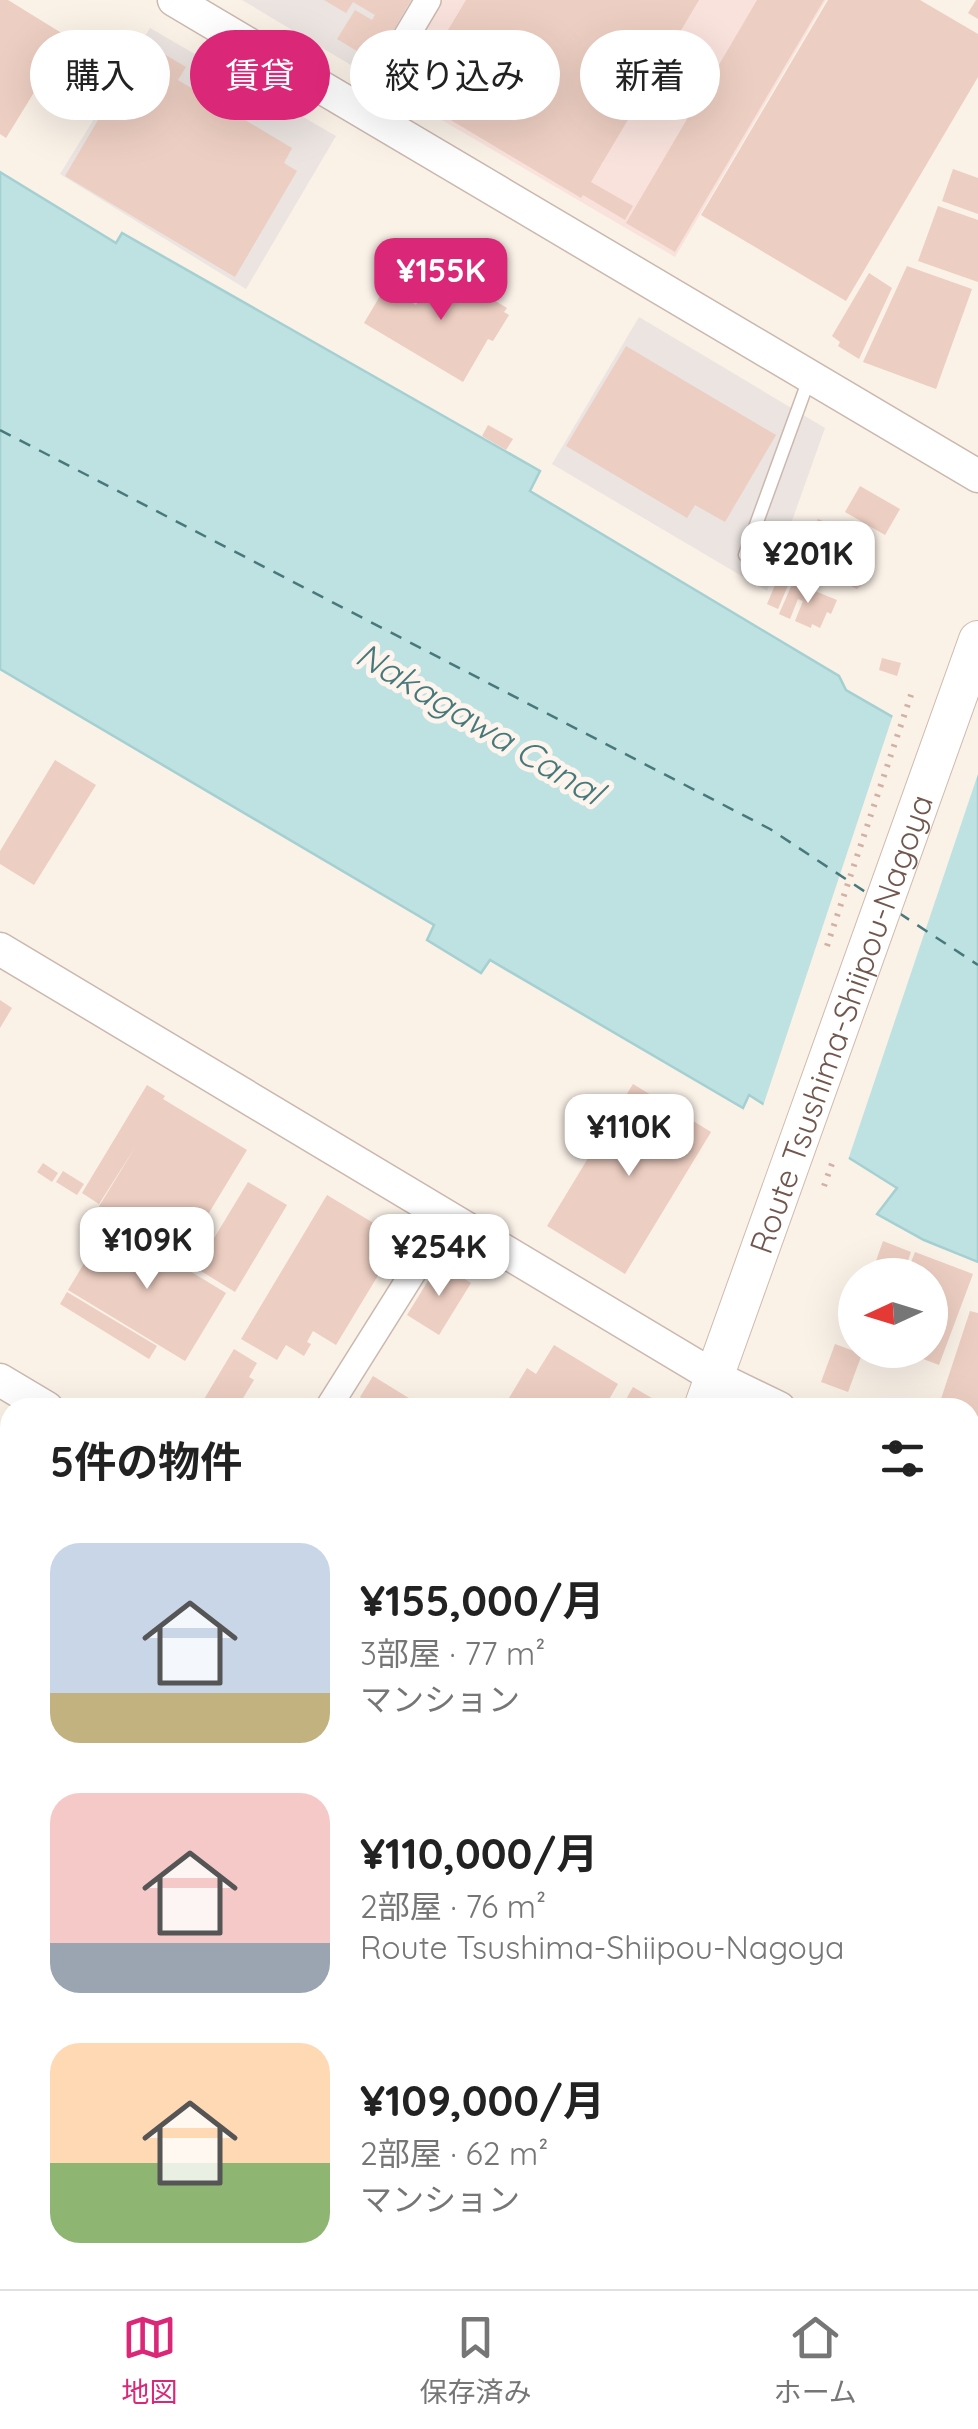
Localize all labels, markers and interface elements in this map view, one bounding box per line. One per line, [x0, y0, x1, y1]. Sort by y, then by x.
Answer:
chip: 購入 [30, 30, 170, 120]
chip: 賃貸 [190, 30, 330, 120]
chip: 絞り込み [350, 30, 560, 120]
chip: 新着 [580, 30, 720, 120]
pin: ¥155K [371, 238, 511, 323]
text: ¥155K [396, 250, 486, 290]
pin: ¥201K [738, 521, 878, 606]
text: ¥201K [763, 533, 853, 573]
water label: Nakagawa Canal [349, 632, 615, 816]
street label: Route Tsushima-Shiipou-Nagoya [740, 789, 941, 1259]
pin: ¥110K [559, 1094, 699, 1179]
text: ¥110K [587, 1106, 671, 1146]
pin: ¥109K [77, 1207, 217, 1292]
pin: ¥254K [369, 1214, 509, 1299]
text: ¥109K [102, 1219, 192, 1259]
text: ¥254K [391, 1226, 487, 1266]
north arrow [838, 1258, 948, 1368]
map controls [838, 1258, 948, 1368]
icon: filters [875, 1431, 930, 1486]
text: 5件の物件 [50, 1435, 242, 1488]
text: ¥155,000/月 [360, 1574, 605, 1627]
icon: home [130, 1583, 250, 1703]
text: 3部屋 · 77 m² [360, 1633, 545, 1673]
text: マンション [360, 1679, 520, 1719]
text: ¥110,000/月 [360, 1827, 598, 1880]
icon: home [130, 1833, 250, 1953]
text: 2部屋 · 76 m² [360, 1886, 546, 1926]
text: Route Tsushima-Shiipou-Nagoya [360, 1927, 844, 1967]
text: ¥109,000/月 [360, 2074, 605, 2127]
icon: home [130, 2083, 250, 2203]
text: 2部屋 · 62 m² [360, 2133, 548, 2173]
text: マンション [360, 2179, 520, 2219]
tab: 地図 [121, 2310, 177, 2410]
tab: 保存済み [419, 2310, 531, 2410]
tab: ホーム [774, 2310, 857, 2410]

